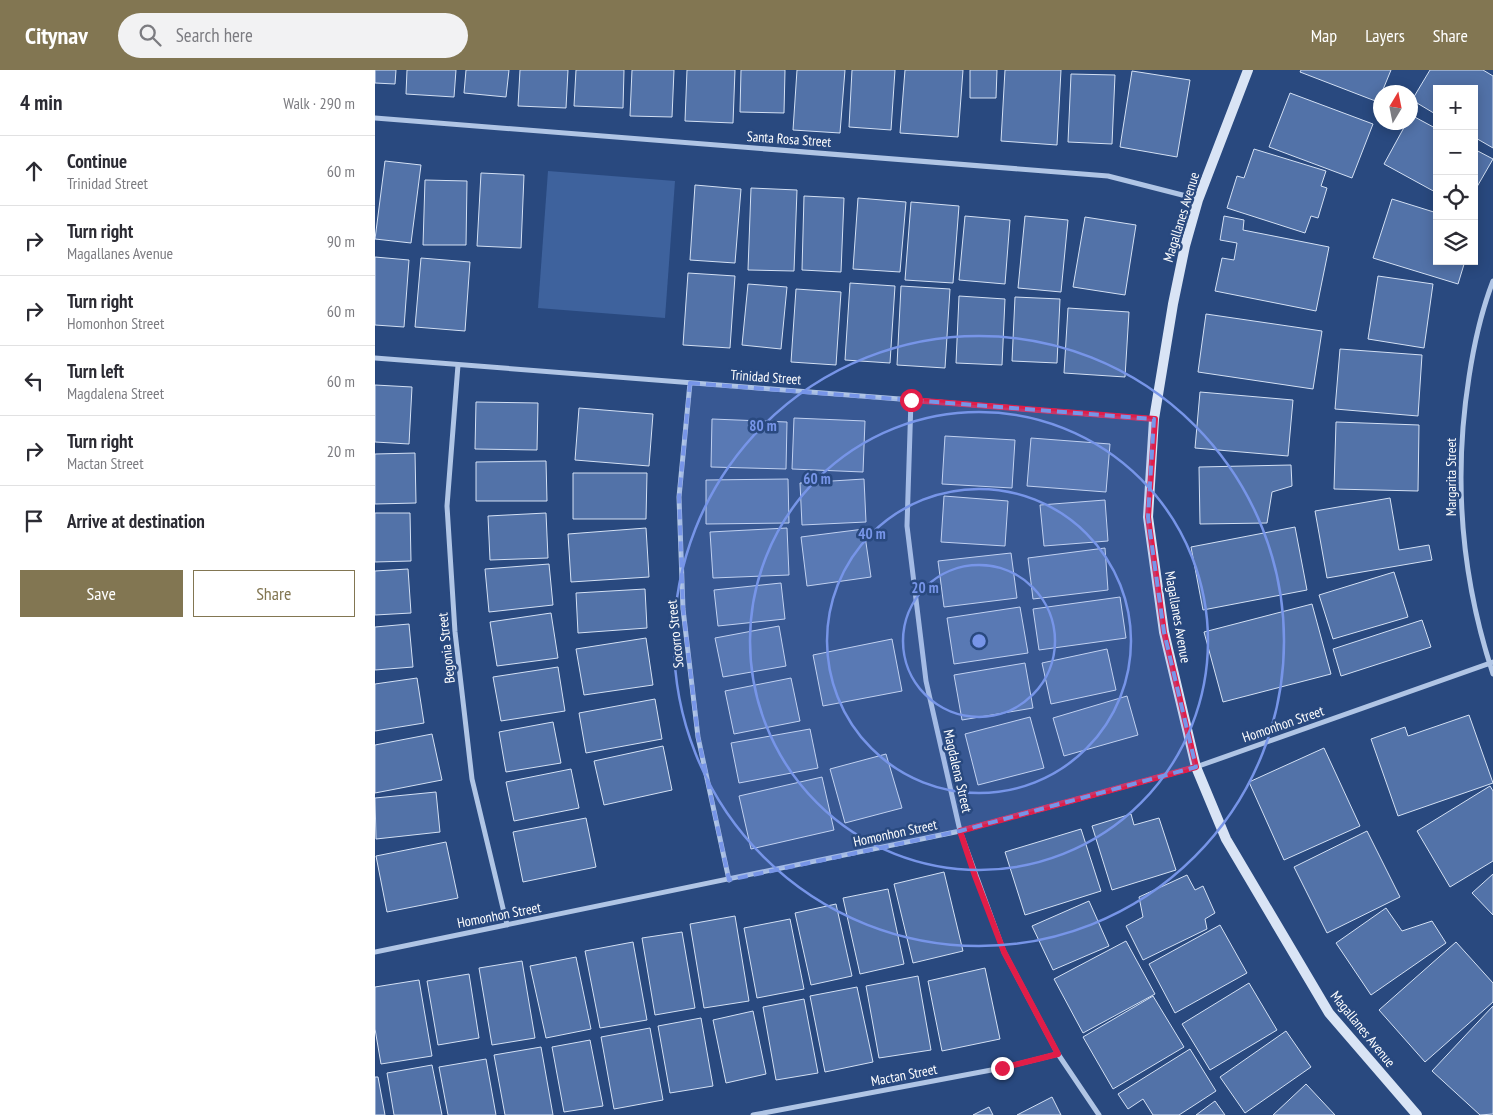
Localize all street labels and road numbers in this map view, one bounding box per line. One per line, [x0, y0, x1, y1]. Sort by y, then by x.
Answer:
street label: Santa Rosa Street [746, 127, 832, 151]
street label: Magallanes Avenue [1159, 170, 1203, 264]
street label: Trinidad Street [730, 366, 802, 388]
street label: Margarita Street [1442, 438, 1460, 516]
street label: Magallanes Avenue [1161, 570, 1195, 665]
street label: Socorro Street [662, 599, 688, 669]
street label: Begonia Street [433, 612, 459, 684]
street label: Homonhon Street [1240, 702, 1326, 746]
street label: Magdalena Street [940, 728, 976, 815]
street label: Homonhon Street [851, 815, 939, 851]
street label: Homonhon Street [455, 898, 543, 932]
street label: Magallanes Avenue [1327, 987, 1399, 1071]
street label: Mactan Street [869, 1060, 939, 1090]

